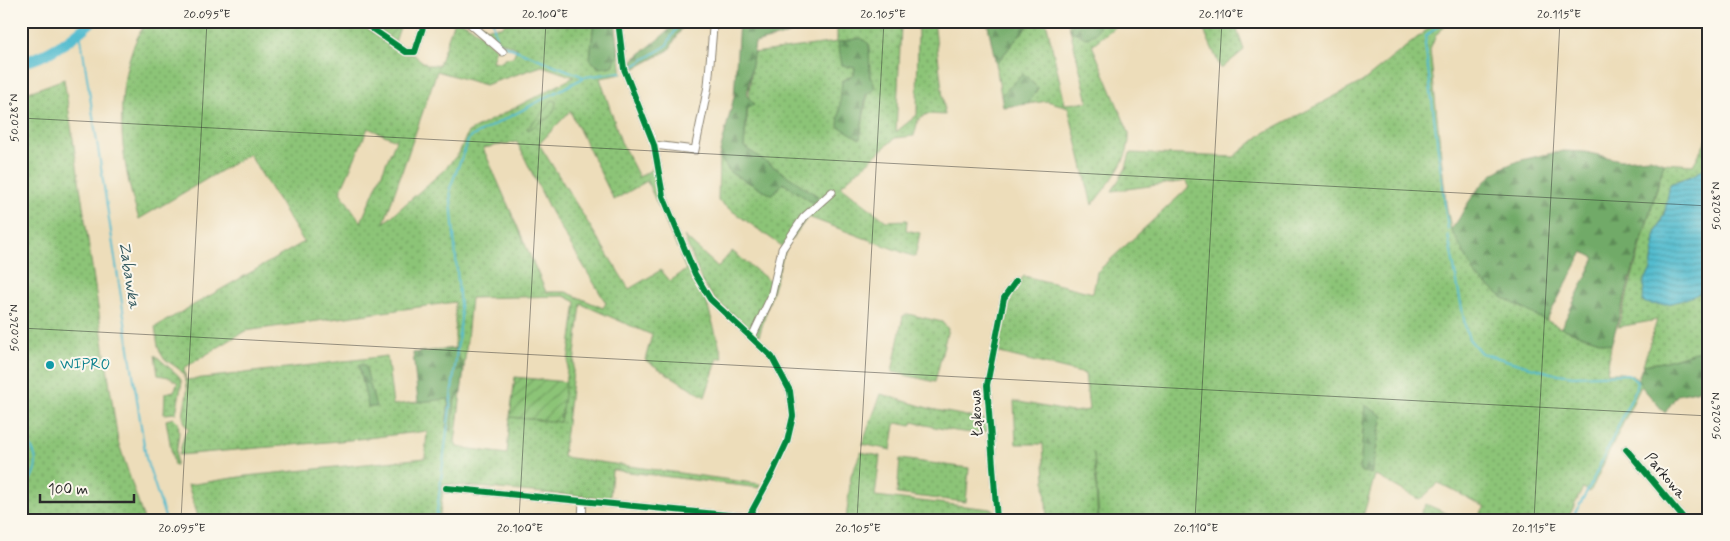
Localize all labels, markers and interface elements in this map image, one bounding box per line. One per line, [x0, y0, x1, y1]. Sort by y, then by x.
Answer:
text: 20.095°E [183, 7, 231, 23]
text: 20.100°E [522, 7, 568, 23]
text: 20.105°E [860, 7, 906, 23]
text: 20.110°E [1199, 7, 1243, 23]
text: 20.115°E [1537, 7, 1581, 23]
text: 50.028°N [7, 94, 23, 142]
text: 50.028°N [1709, 182, 1725, 230]
water label: Zabawka [113, 240, 145, 312]
text: 50.026°N [7, 304, 23, 352]
place label: WIPRO [60, 355, 110, 375]
marker: WIPRO [44, 359, 56, 371]
street label: Łąkowa [966, 389, 988, 437]
text: 50.026°N [1709, 392, 1725, 440]
street label: Parkowa [1640, 449, 1691, 504]
scale bar [40, 471, 134, 503]
text: 100 m [48, 480, 88, 500]
text: 20.095°E [158, 521, 206, 537]
text: 20.100°E [497, 521, 543, 537]
text: 20.105°E [835, 521, 881, 537]
text: 20.110°E [1174, 521, 1218, 537]
text: 20.115°E [1512, 521, 1556, 537]

